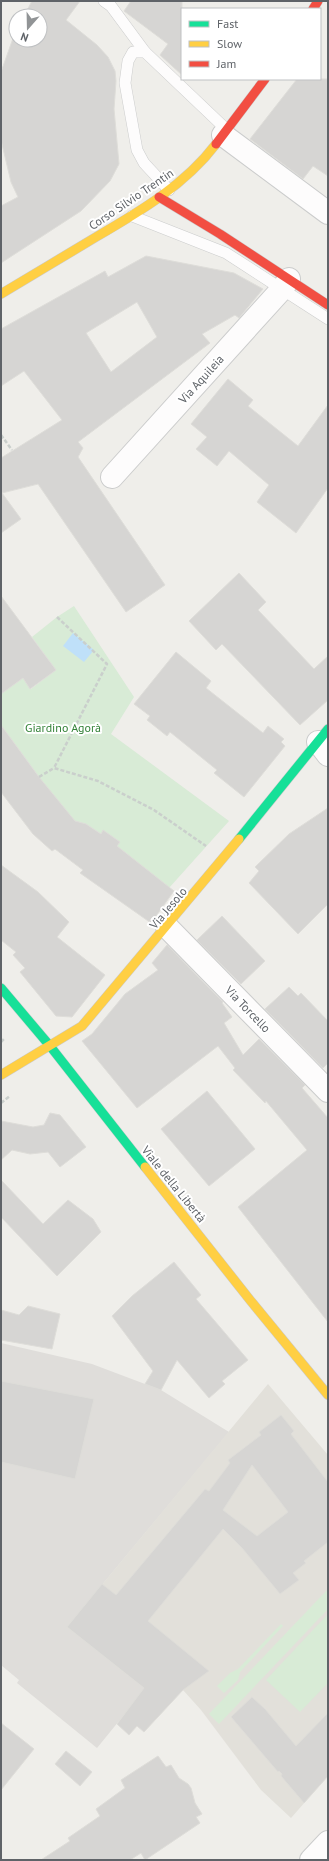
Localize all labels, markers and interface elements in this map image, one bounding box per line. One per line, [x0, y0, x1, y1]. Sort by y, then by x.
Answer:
north arrow [8, 8, 48, 48]
legend [181, 8, 321, 80]
text: Fast [217, 16, 238, 31]
text: N [19, 30, 30, 45]
text: Slow [217, 36, 242, 51]
text: Jam [216, 56, 236, 71]
street label: Corso Silvio Trentin [86, 165, 176, 233]
street label: Via Aquileia [174, 351, 227, 407]
park label: Giardino Agorà [25, 720, 101, 735]
street label: Via Jesolo [145, 884, 190, 933]
street label: Via Torcello [221, 982, 274, 1035]
street label: Viale della Libertà [138, 1142, 209, 1225]

